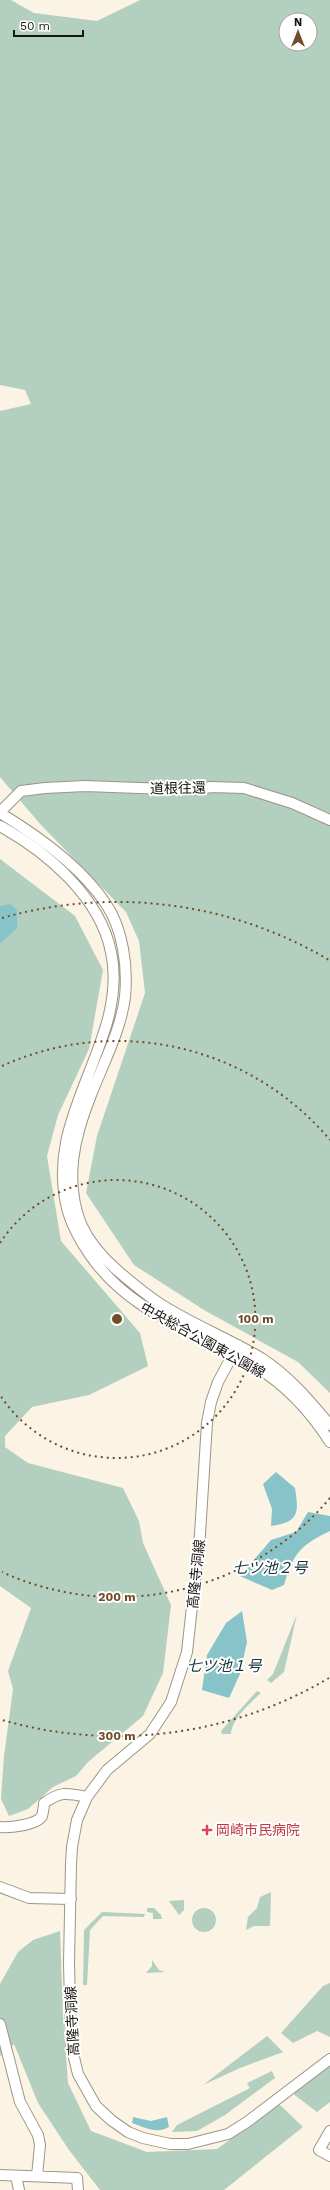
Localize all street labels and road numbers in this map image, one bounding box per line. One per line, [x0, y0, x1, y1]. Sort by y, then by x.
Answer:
street label: 道根往還 [150, 780, 206, 796]
street label: 中央総合公園東公園線 [138, 1299, 268, 1381]
street label: 高隆寺洞線 [184, 1538, 208, 1610]
street label: 高隆寺洞線 [62, 1986, 82, 2056]

